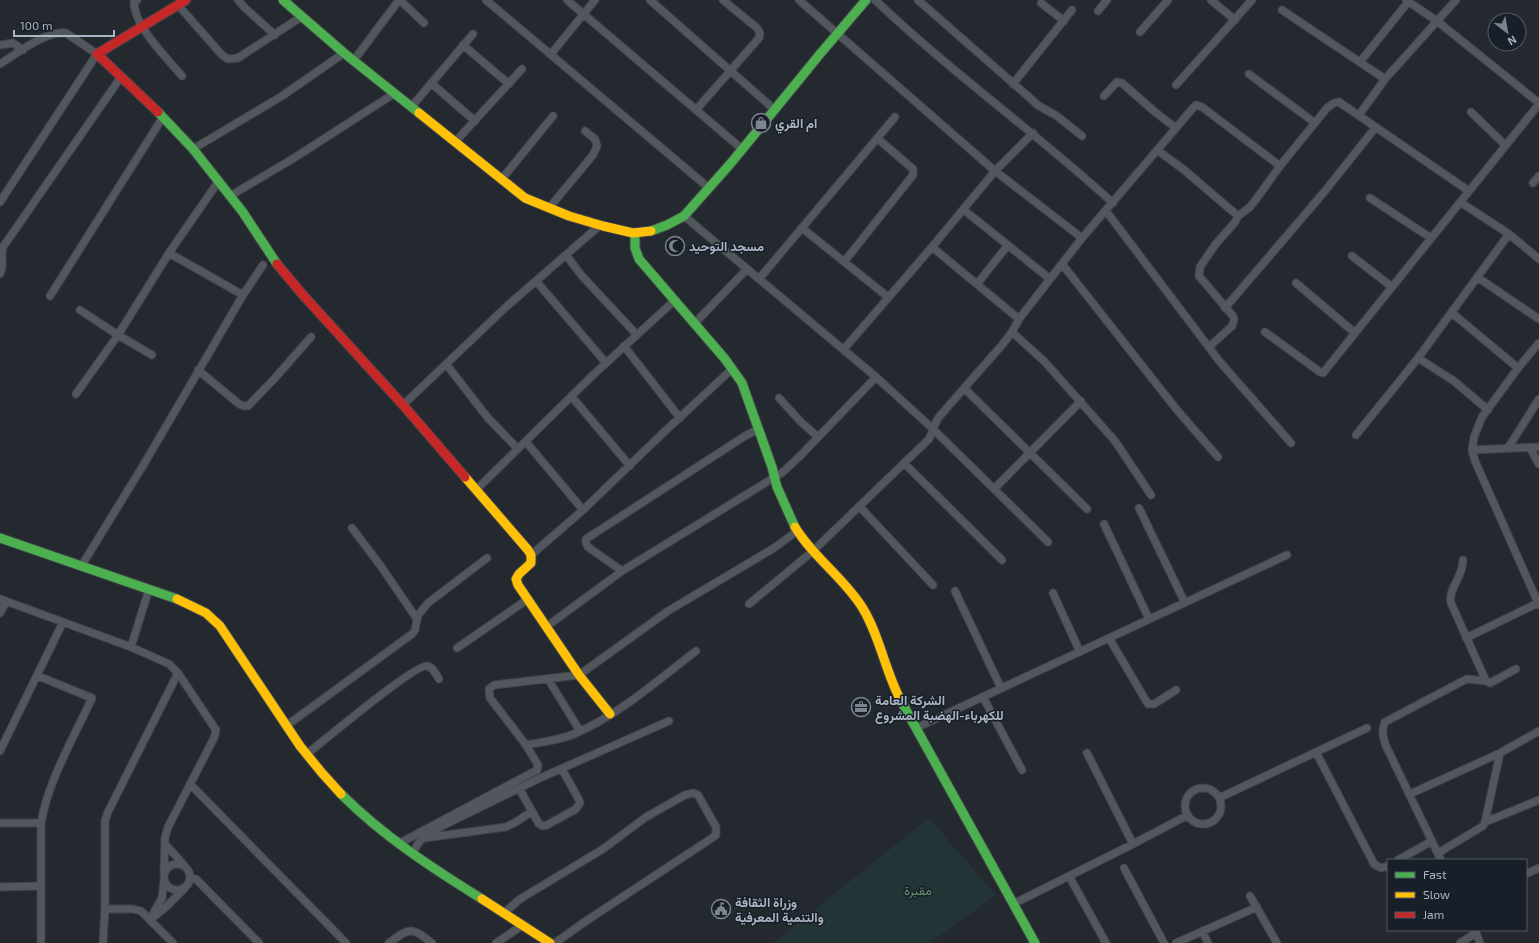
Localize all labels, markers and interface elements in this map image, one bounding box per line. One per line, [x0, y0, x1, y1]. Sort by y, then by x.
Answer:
scale bar [14, 12, 114, 38]
north arrow [1487, 12, 1527, 52]
text: 100 m [20, 18, 52, 32]
text: N [1506, 33, 1519, 49]
shop icon: ام القري [750, 112, 772, 134]
place label: ام القري [775, 115, 817, 134]
mosque icon: مسجد التوحيد [664, 235, 686, 257]
place label: مسجد التوحيد [689, 238, 764, 255]
place label: الشركة العامة للكهرباء-الهضبة المشروع [875, 692, 1004, 724]
office icon: الشركة العامة للكهرباء-الهضبة المشروع [850, 696, 872, 718]
legend [1387, 859, 1527, 931]
text: Fast [1423, 867, 1447, 881]
park label: مقبرة [904, 882, 932, 899]
text: Slow [1423, 887, 1450, 901]
place label: وزراة الثقافة والتنمية المعرفية [735, 894, 824, 926]
public building icon: وزراة الثقافة والتنمية المعرفية [710, 898, 732, 920]
text: Jam [1423, 907, 1444, 921]

